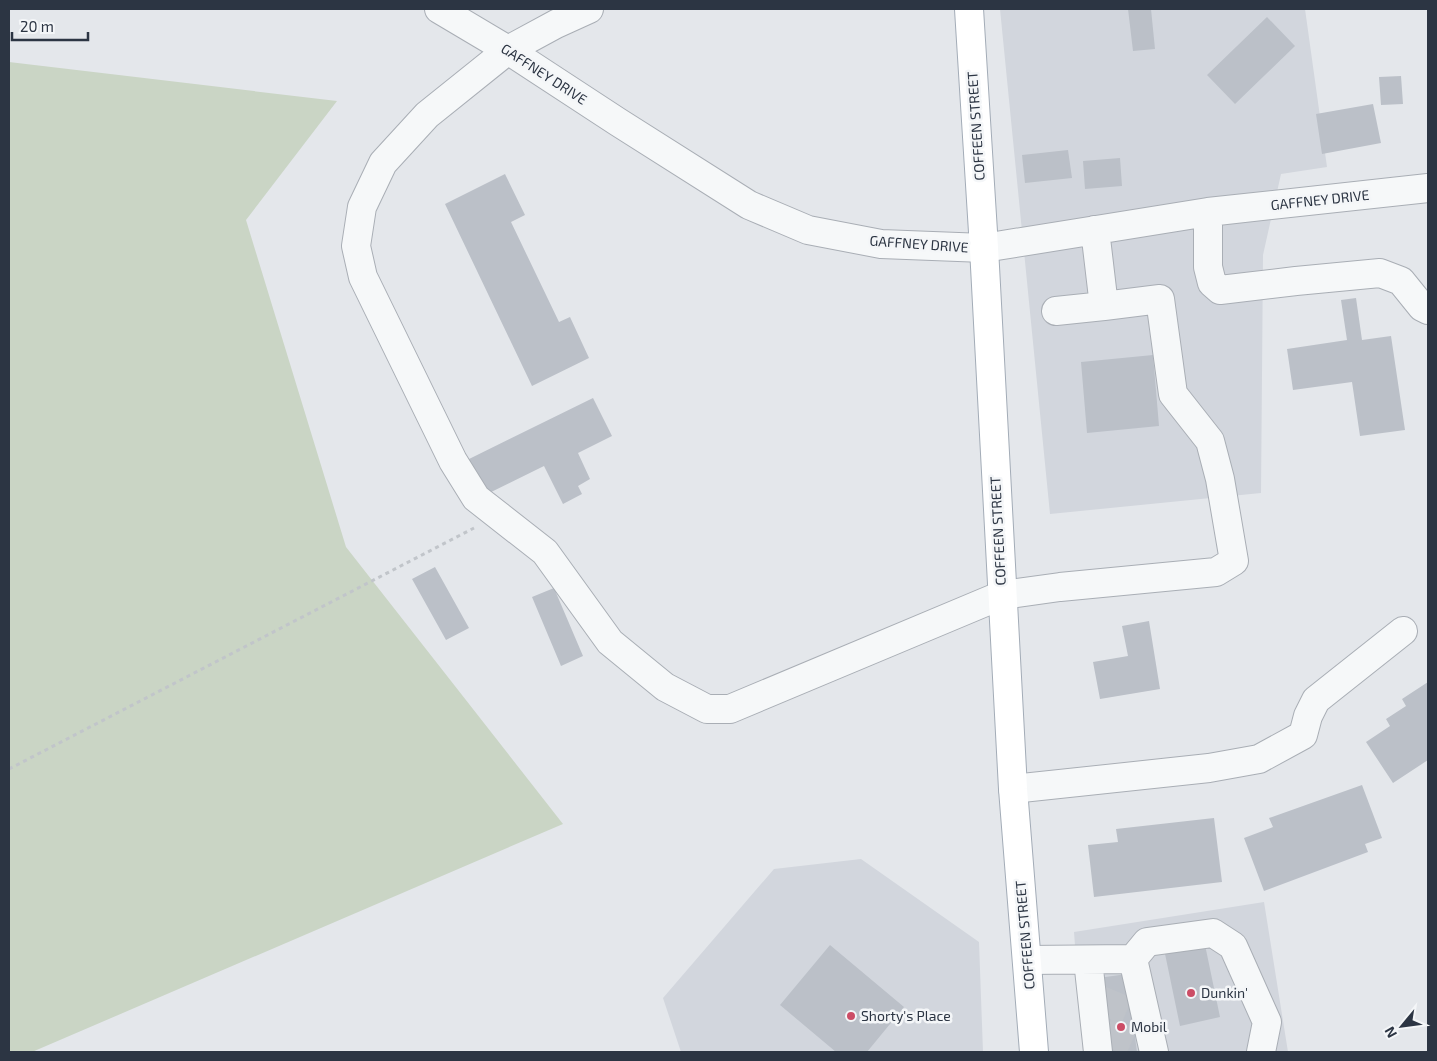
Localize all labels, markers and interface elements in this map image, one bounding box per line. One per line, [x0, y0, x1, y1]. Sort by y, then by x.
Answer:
scale bar [12, 10, 89, 42]
text: 20 m [20, 17, 54, 35]
street label: GAFFNEY DRIVE [498, 39, 591, 108]
street label: COFFEEN STREET [963, 71, 988, 181]
street label: GAFFNEY DRIVE [1270, 186, 1370, 213]
street label: GAFFNEY DRIVE [869, 232, 969, 255]
street label: COFFEEN STREET [986, 476, 1009, 586]
street label: COFFEEN STREET [1011, 880, 1038, 990]
place label: Dunkin' [1201, 984, 1248, 1001]
marker: Dunkin' [1185, 987, 1197, 999]
north arrow [1377, 1001, 1427, 1051]
place label: Shorty's Place [861, 1007, 951, 1024]
marker: Shorty's Place [845, 1010, 857, 1022]
place label: Mobil [1131, 1018, 1168, 1035]
marker: Mobil [1115, 1021, 1127, 1033]
text: N [1380, 1024, 1400, 1041]

